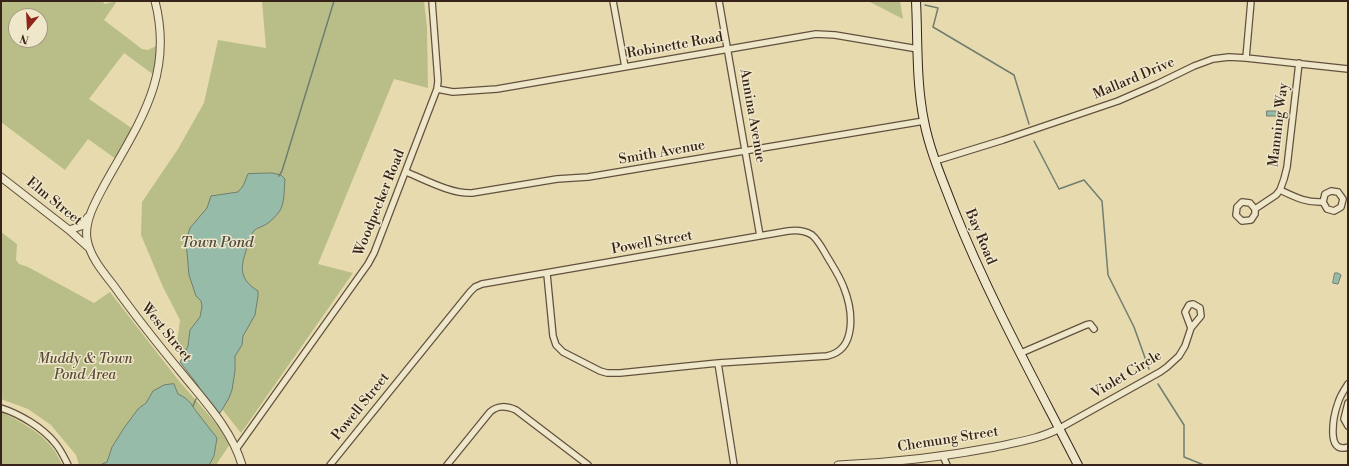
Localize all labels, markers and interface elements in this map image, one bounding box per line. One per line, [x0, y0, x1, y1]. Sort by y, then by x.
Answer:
north arrow [8, 8, 48, 48]
street label: Robinette Road [625, 29, 725, 63]
text: N [18, 30, 31, 46]
street label: Mallard Drive [1091, 54, 1177, 104]
street label: Annina Avenue [735, 68, 769, 164]
street label: Manning Way [1265, 82, 1293, 168]
street label: Smith Avenue [618, 137, 706, 169]
street label: Woodpecker Road [351, 147, 409, 259]
street label: Elm Street [23, 174, 85, 230]
street label: Bay Road [961, 207, 999, 267]
street label: Powell Street [610, 228, 694, 258]
water label: Town Pond [181, 234, 253, 252]
street label: West Street [137, 300, 195, 366]
street label: Violet Circle [1089, 347, 1165, 403]
park label: Muddy & Town Pond Area [37, 352, 133, 384]
street label: Powell Street [329, 370, 393, 444]
street label: Chemung Street [896, 424, 1000, 456]

